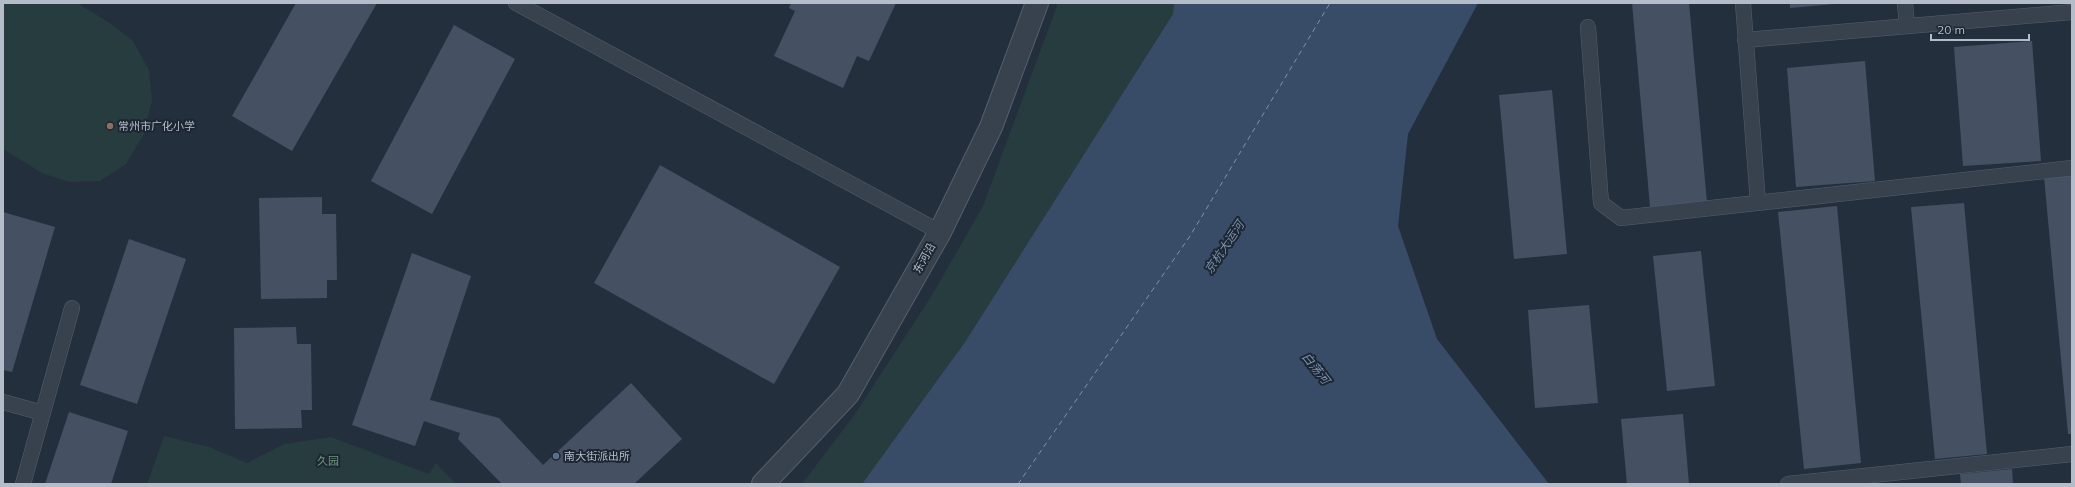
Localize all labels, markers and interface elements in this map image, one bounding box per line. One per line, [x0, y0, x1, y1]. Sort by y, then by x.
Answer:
scale bar [1931, 16, 2029, 42]
text: 20 m [1937, 22, 1965, 37]
place label: 常州市广化小学 [118, 119, 195, 133]
marker: 常州市广化小学 [105, 121, 115, 131]
water label: 京杭大运河 [1201, 216, 1248, 276]
street label: 东河沿 [910, 240, 938, 276]
water label: 白荡河 [1299, 349, 1334, 388]
place label: 南大街派出所 [564, 449, 630, 463]
marker: 南大街派出所 [551, 451, 561, 461]
park label: 久园 [317, 454, 339, 468]

